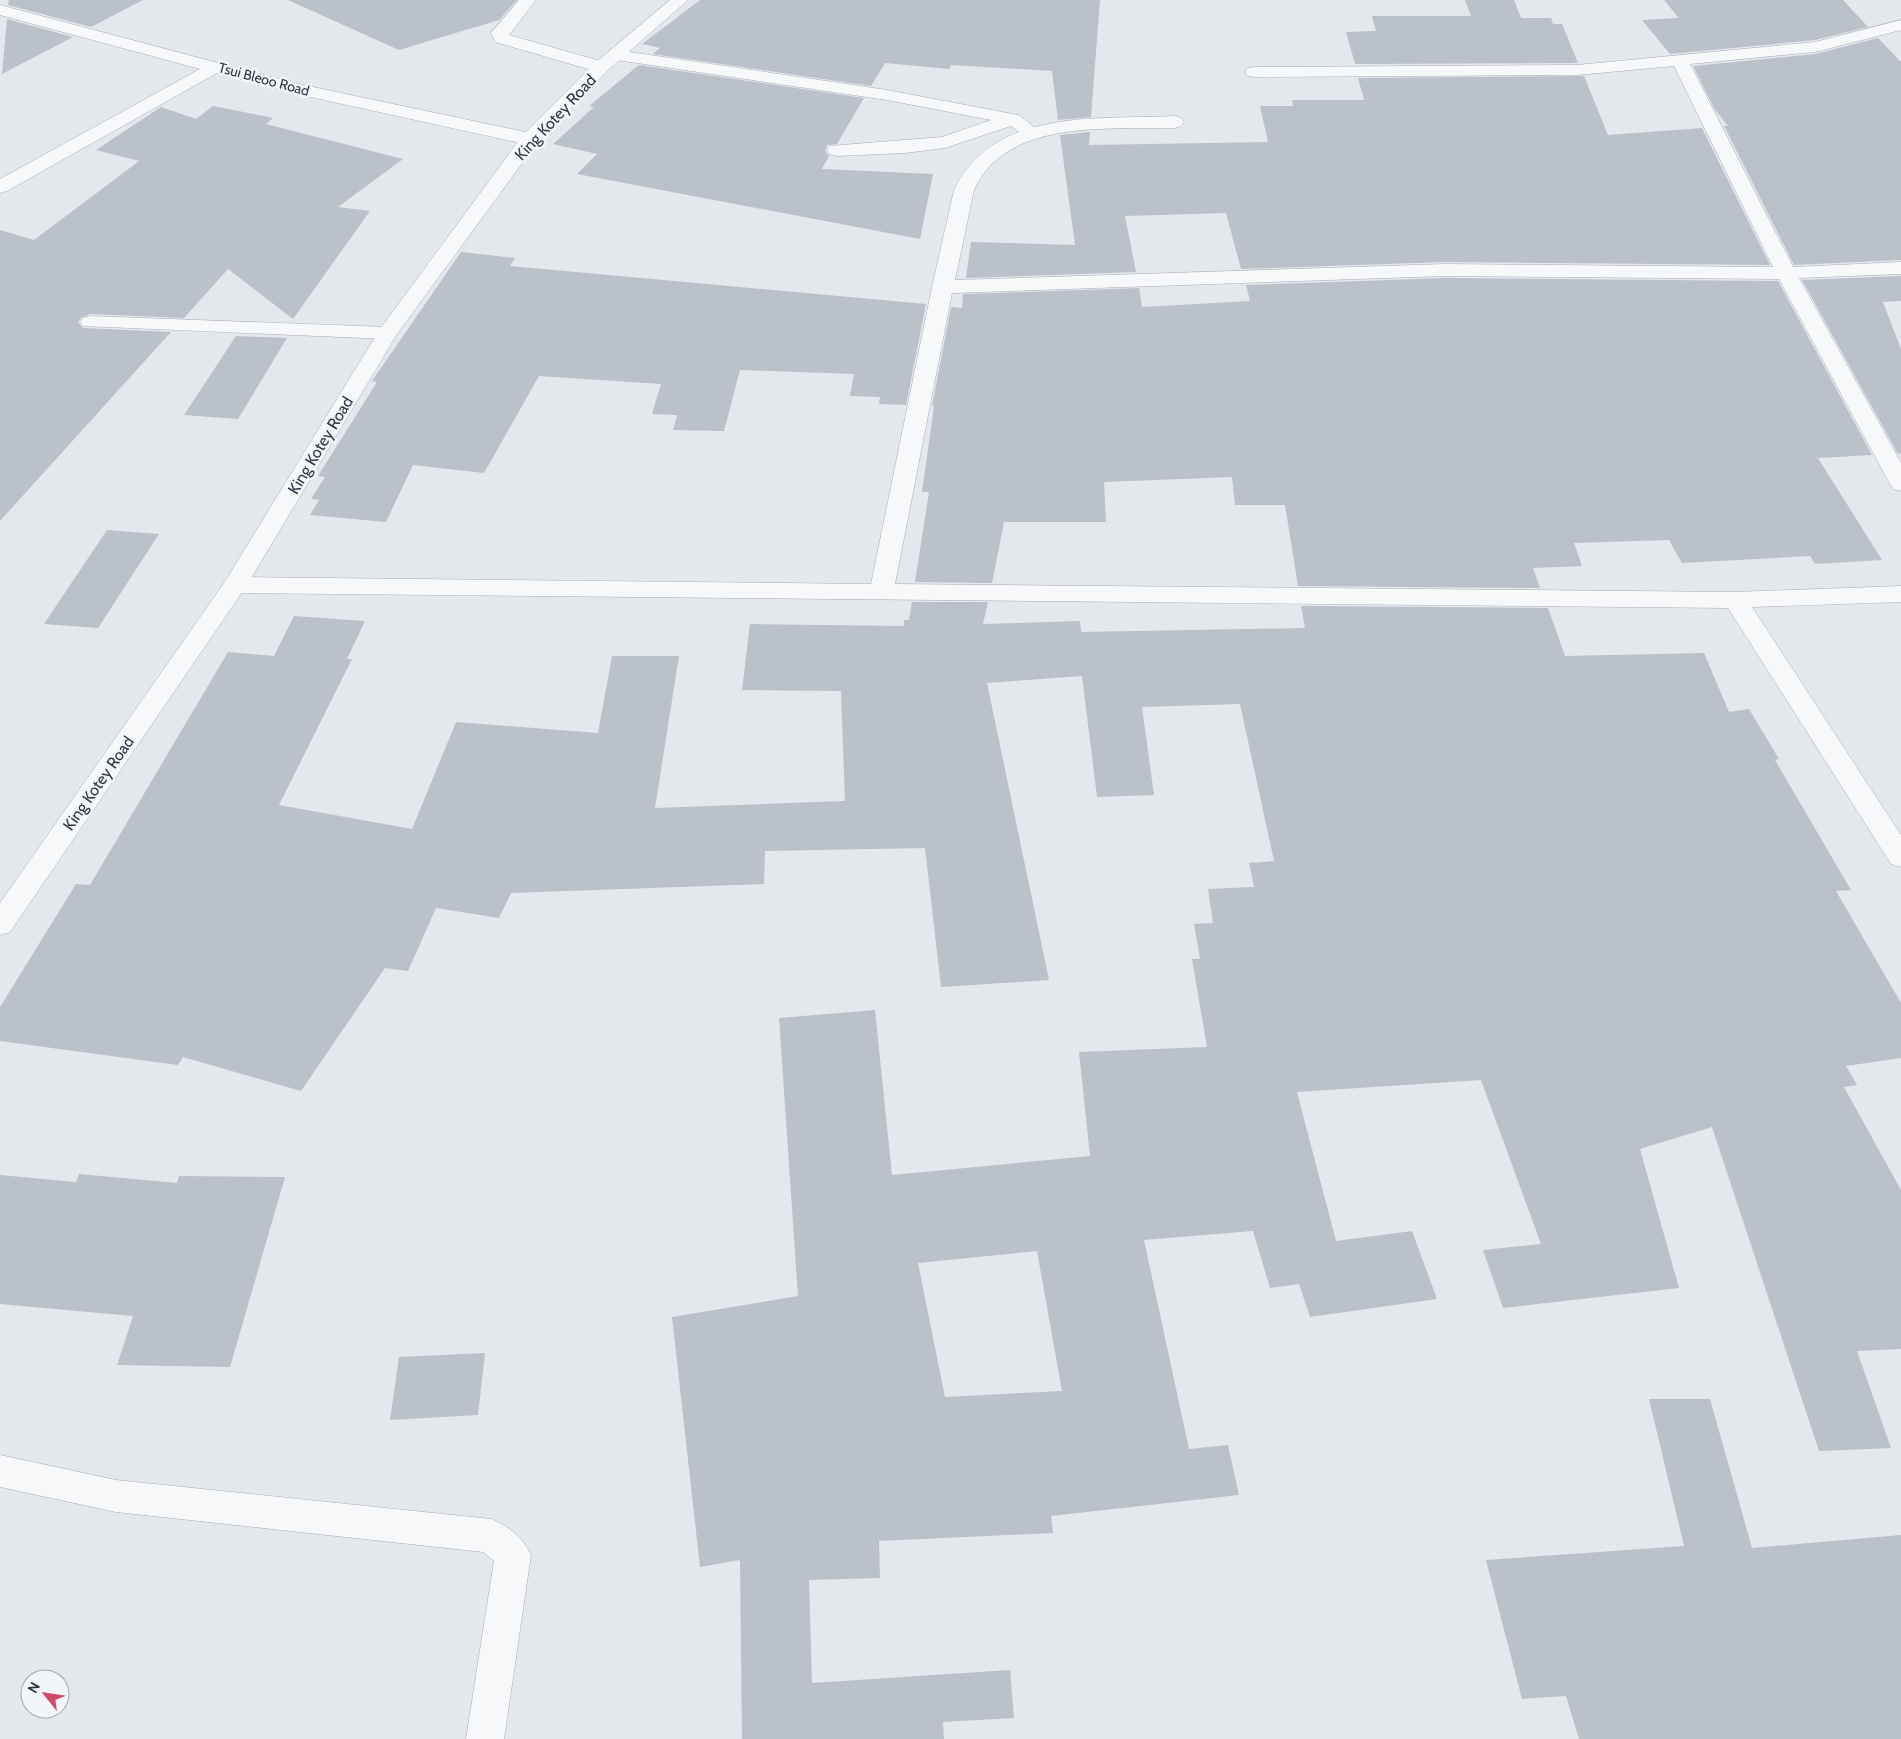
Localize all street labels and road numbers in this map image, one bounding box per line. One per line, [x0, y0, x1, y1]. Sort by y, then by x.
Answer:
street label: Tsui Bleoo Road [217, 58, 311, 100]
street label: King Kotey Road [511, 71, 600, 164]
street label: King Kotey Road [284, 393, 357, 497]
street label: King Kotey Road [59, 733, 138, 834]

